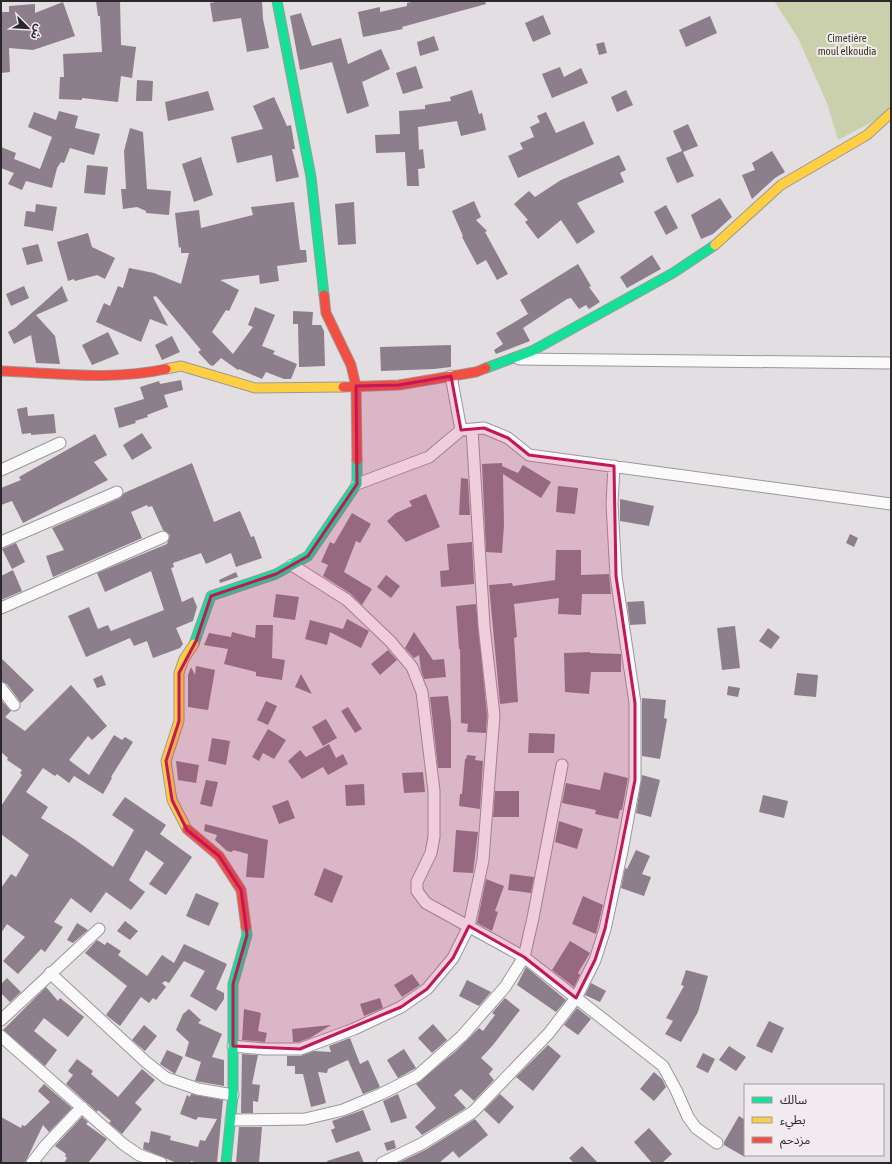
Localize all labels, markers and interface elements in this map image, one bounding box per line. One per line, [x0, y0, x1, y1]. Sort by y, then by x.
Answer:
north arrow [8, 8, 48, 48]
text: ش [28, 22, 46, 41]
park label: Cimetière moul elkoudia [818, 32, 876, 57]
legend [744, 1084, 884, 1156]
text: سالك [780, 1093, 807, 1107]
text: بطيء [780, 1113, 806, 1130]
text: مزدحم [780, 1133, 810, 1149]

